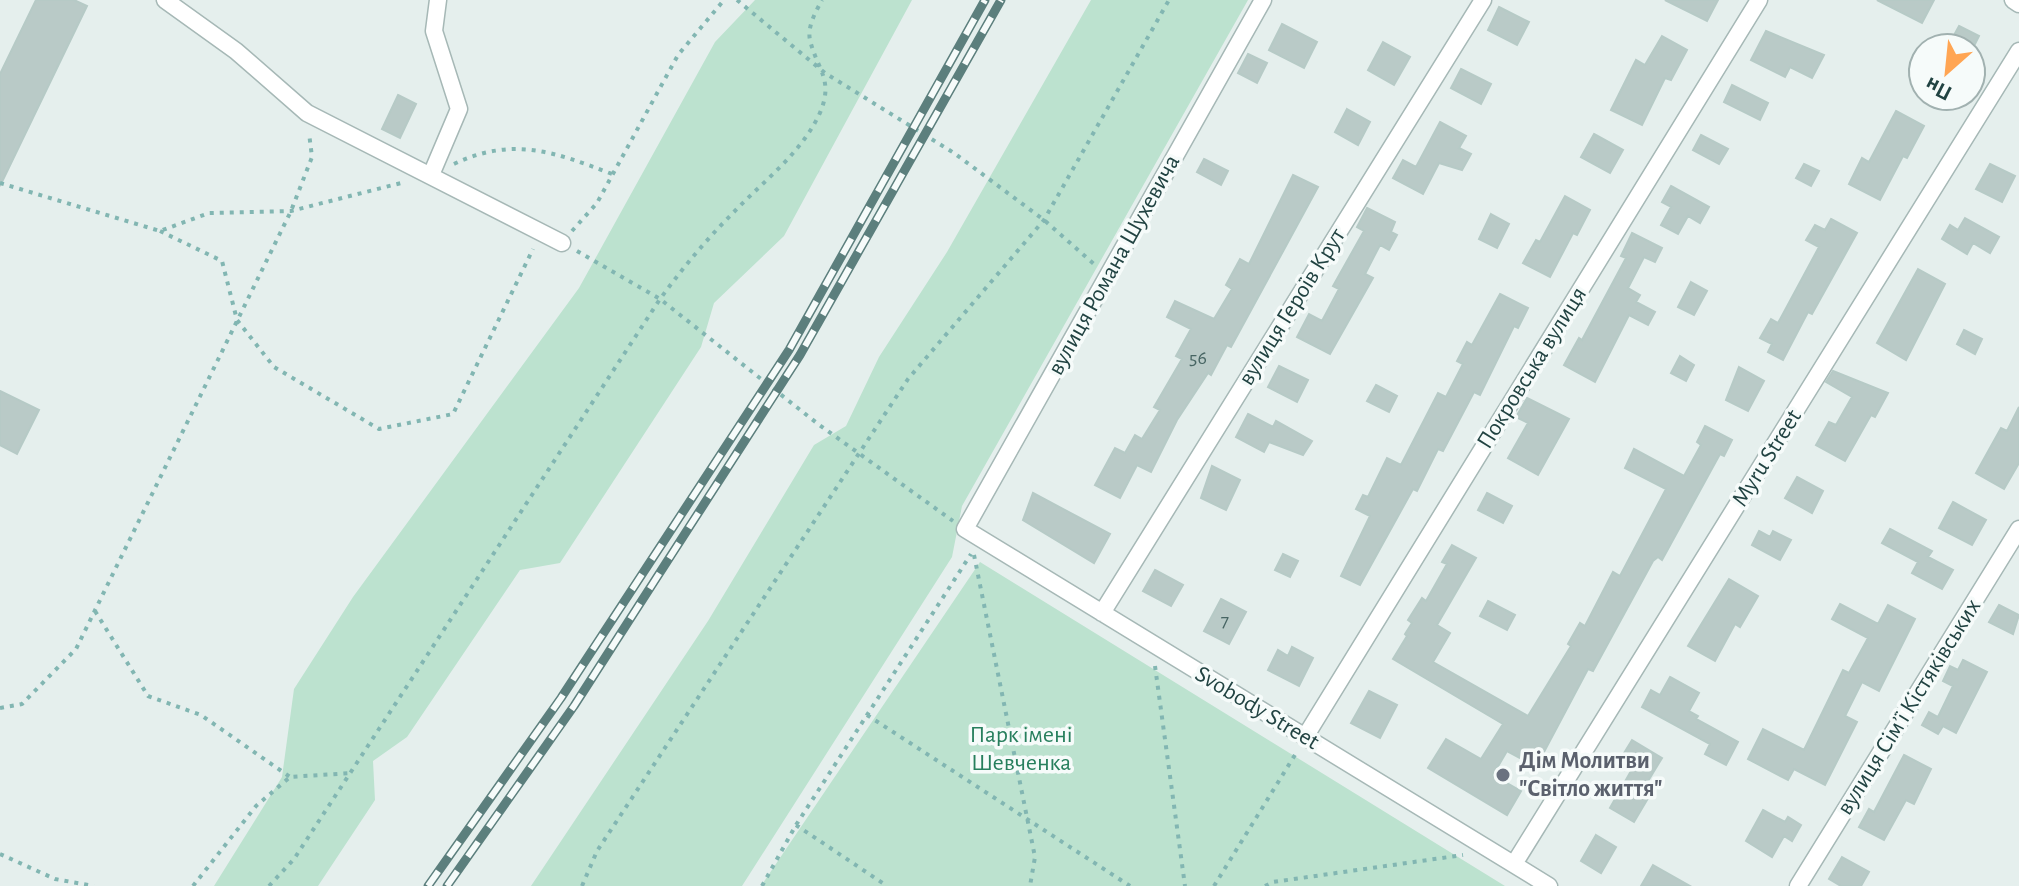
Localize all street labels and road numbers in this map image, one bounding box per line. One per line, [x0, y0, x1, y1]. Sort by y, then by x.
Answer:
street label: вулиця Романа Шухевича [1044, 151, 1184, 379]
street label: вулиця Героїв Крут [1234, 224, 1350, 390]
street label: Покровська вулиця [1473, 283, 1591, 453]
street label: Myru Street [1728, 405, 1806, 511]
street label: вулиця Сімʼї Кістяківських [1833, 595, 1985, 819]
street label: Svobody Street [1191, 662, 1323, 754]

